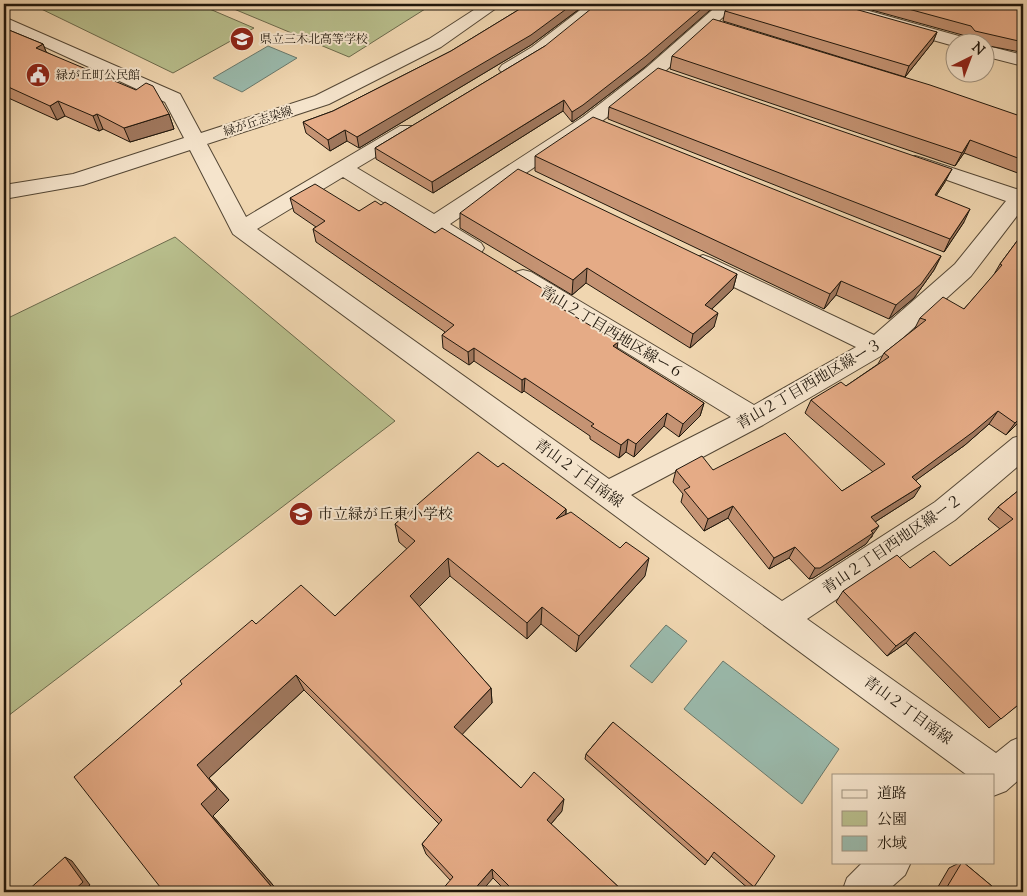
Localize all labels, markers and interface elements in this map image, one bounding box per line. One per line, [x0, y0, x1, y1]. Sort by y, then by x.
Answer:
school or university icon: 県立三木北高等学校 [229, 26, 255, 52]
place label: 県立三木北高等学校 [260, 31, 368, 49]
north arrow [944, 32, 994, 82]
text: N [967, 39, 988, 61]
public building icon: 緑が丘町公民館 [25, 62, 51, 88]
place label: 緑が丘町公民館 [56, 67, 140, 85]
street label: 緑が丘志染線 [221, 102, 295, 142]
street label: 青山２丁目西地区線ー６ [535, 282, 687, 385]
street label: 青山２丁目西地区線ー３ [733, 335, 886, 436]
street label: 青山２丁目南線 [529, 435, 627, 514]
street label: 青山２丁目西地区線ー２ [819, 490, 967, 600]
school or university icon: 市立緑が丘東小学校 [288, 501, 314, 527]
place label: 市立緑が丘東小学校 [318, 505, 453, 526]
street label: 青山２丁目南線 [858, 672, 956, 751]
legend [832, 774, 994, 864]
text: 道路 [877, 784, 907, 805]
text: 公園 [877, 810, 907, 831]
text: 水域 [877, 834, 907, 855]

